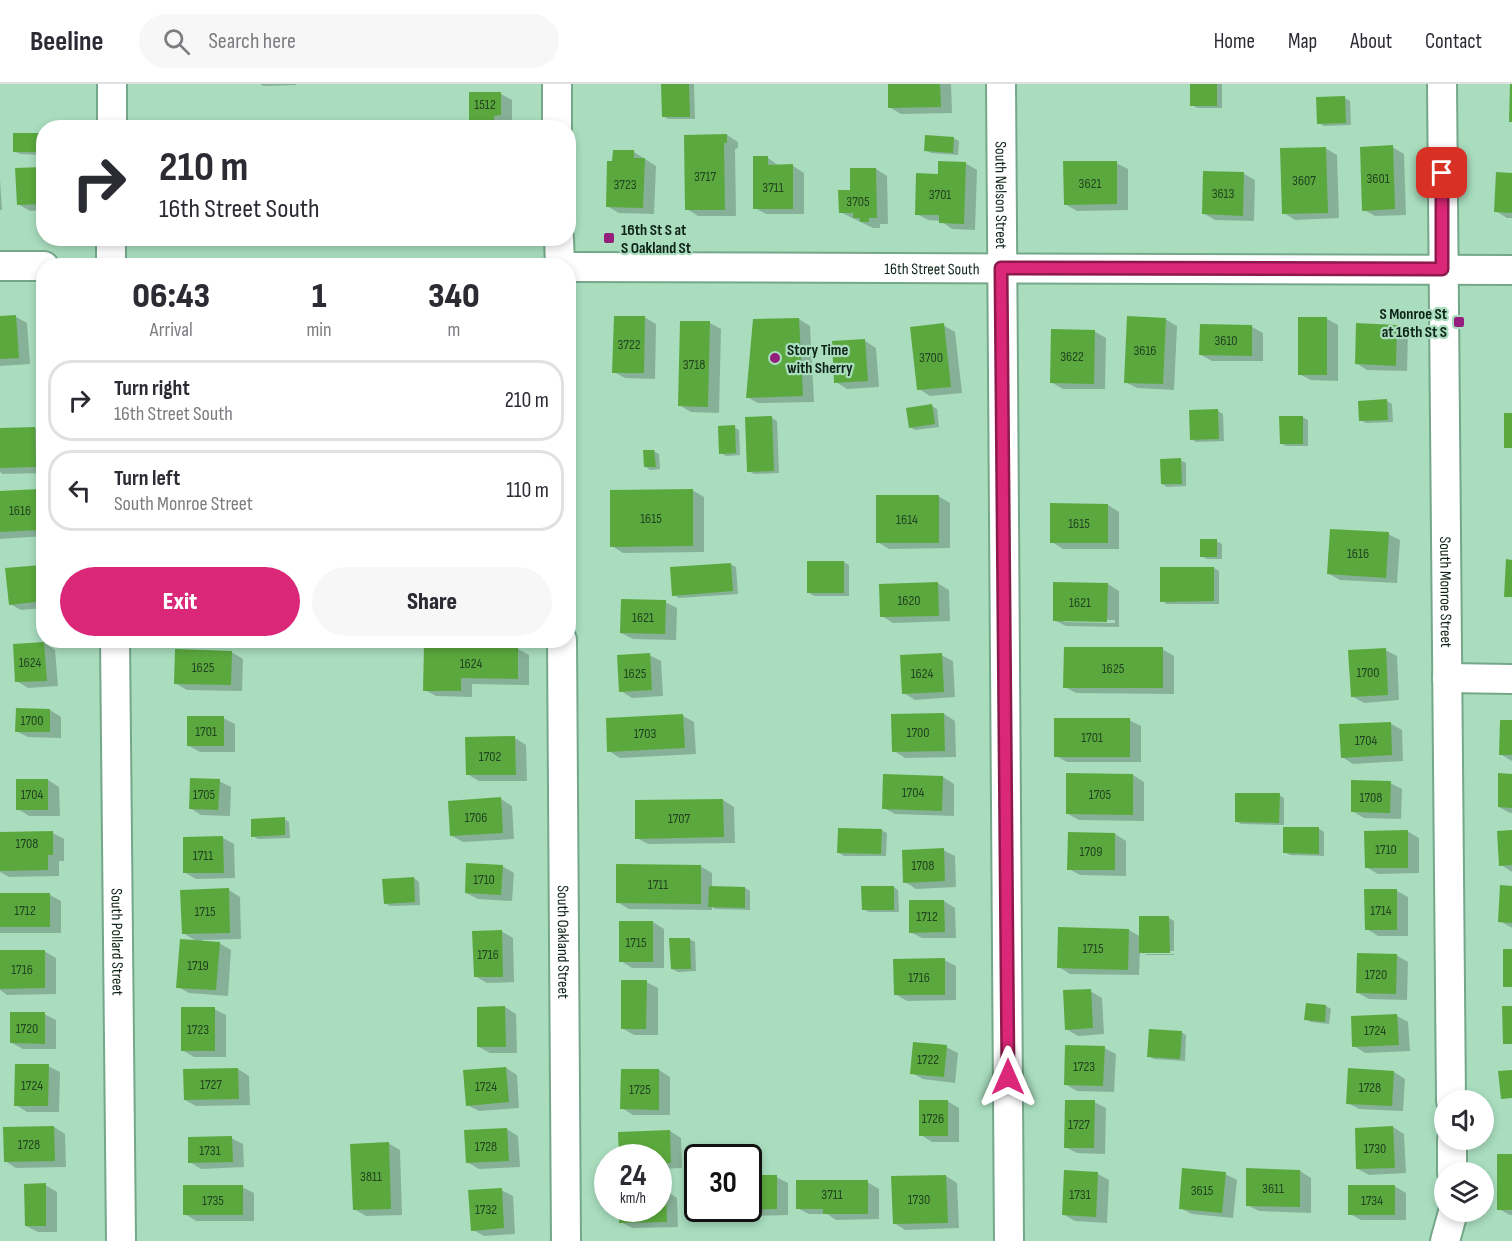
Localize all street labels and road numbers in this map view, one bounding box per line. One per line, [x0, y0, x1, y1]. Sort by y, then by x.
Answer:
street label: South Nelson Street [990, 141, 1010, 249]
street label: 16th Street South [884, 260, 980, 279]
street label: South Monroe Street [1435, 536, 1455, 648]
street label: South Oakland Street [553, 885, 572, 999]
street label: South Pollard Street [106, 888, 127, 996]

